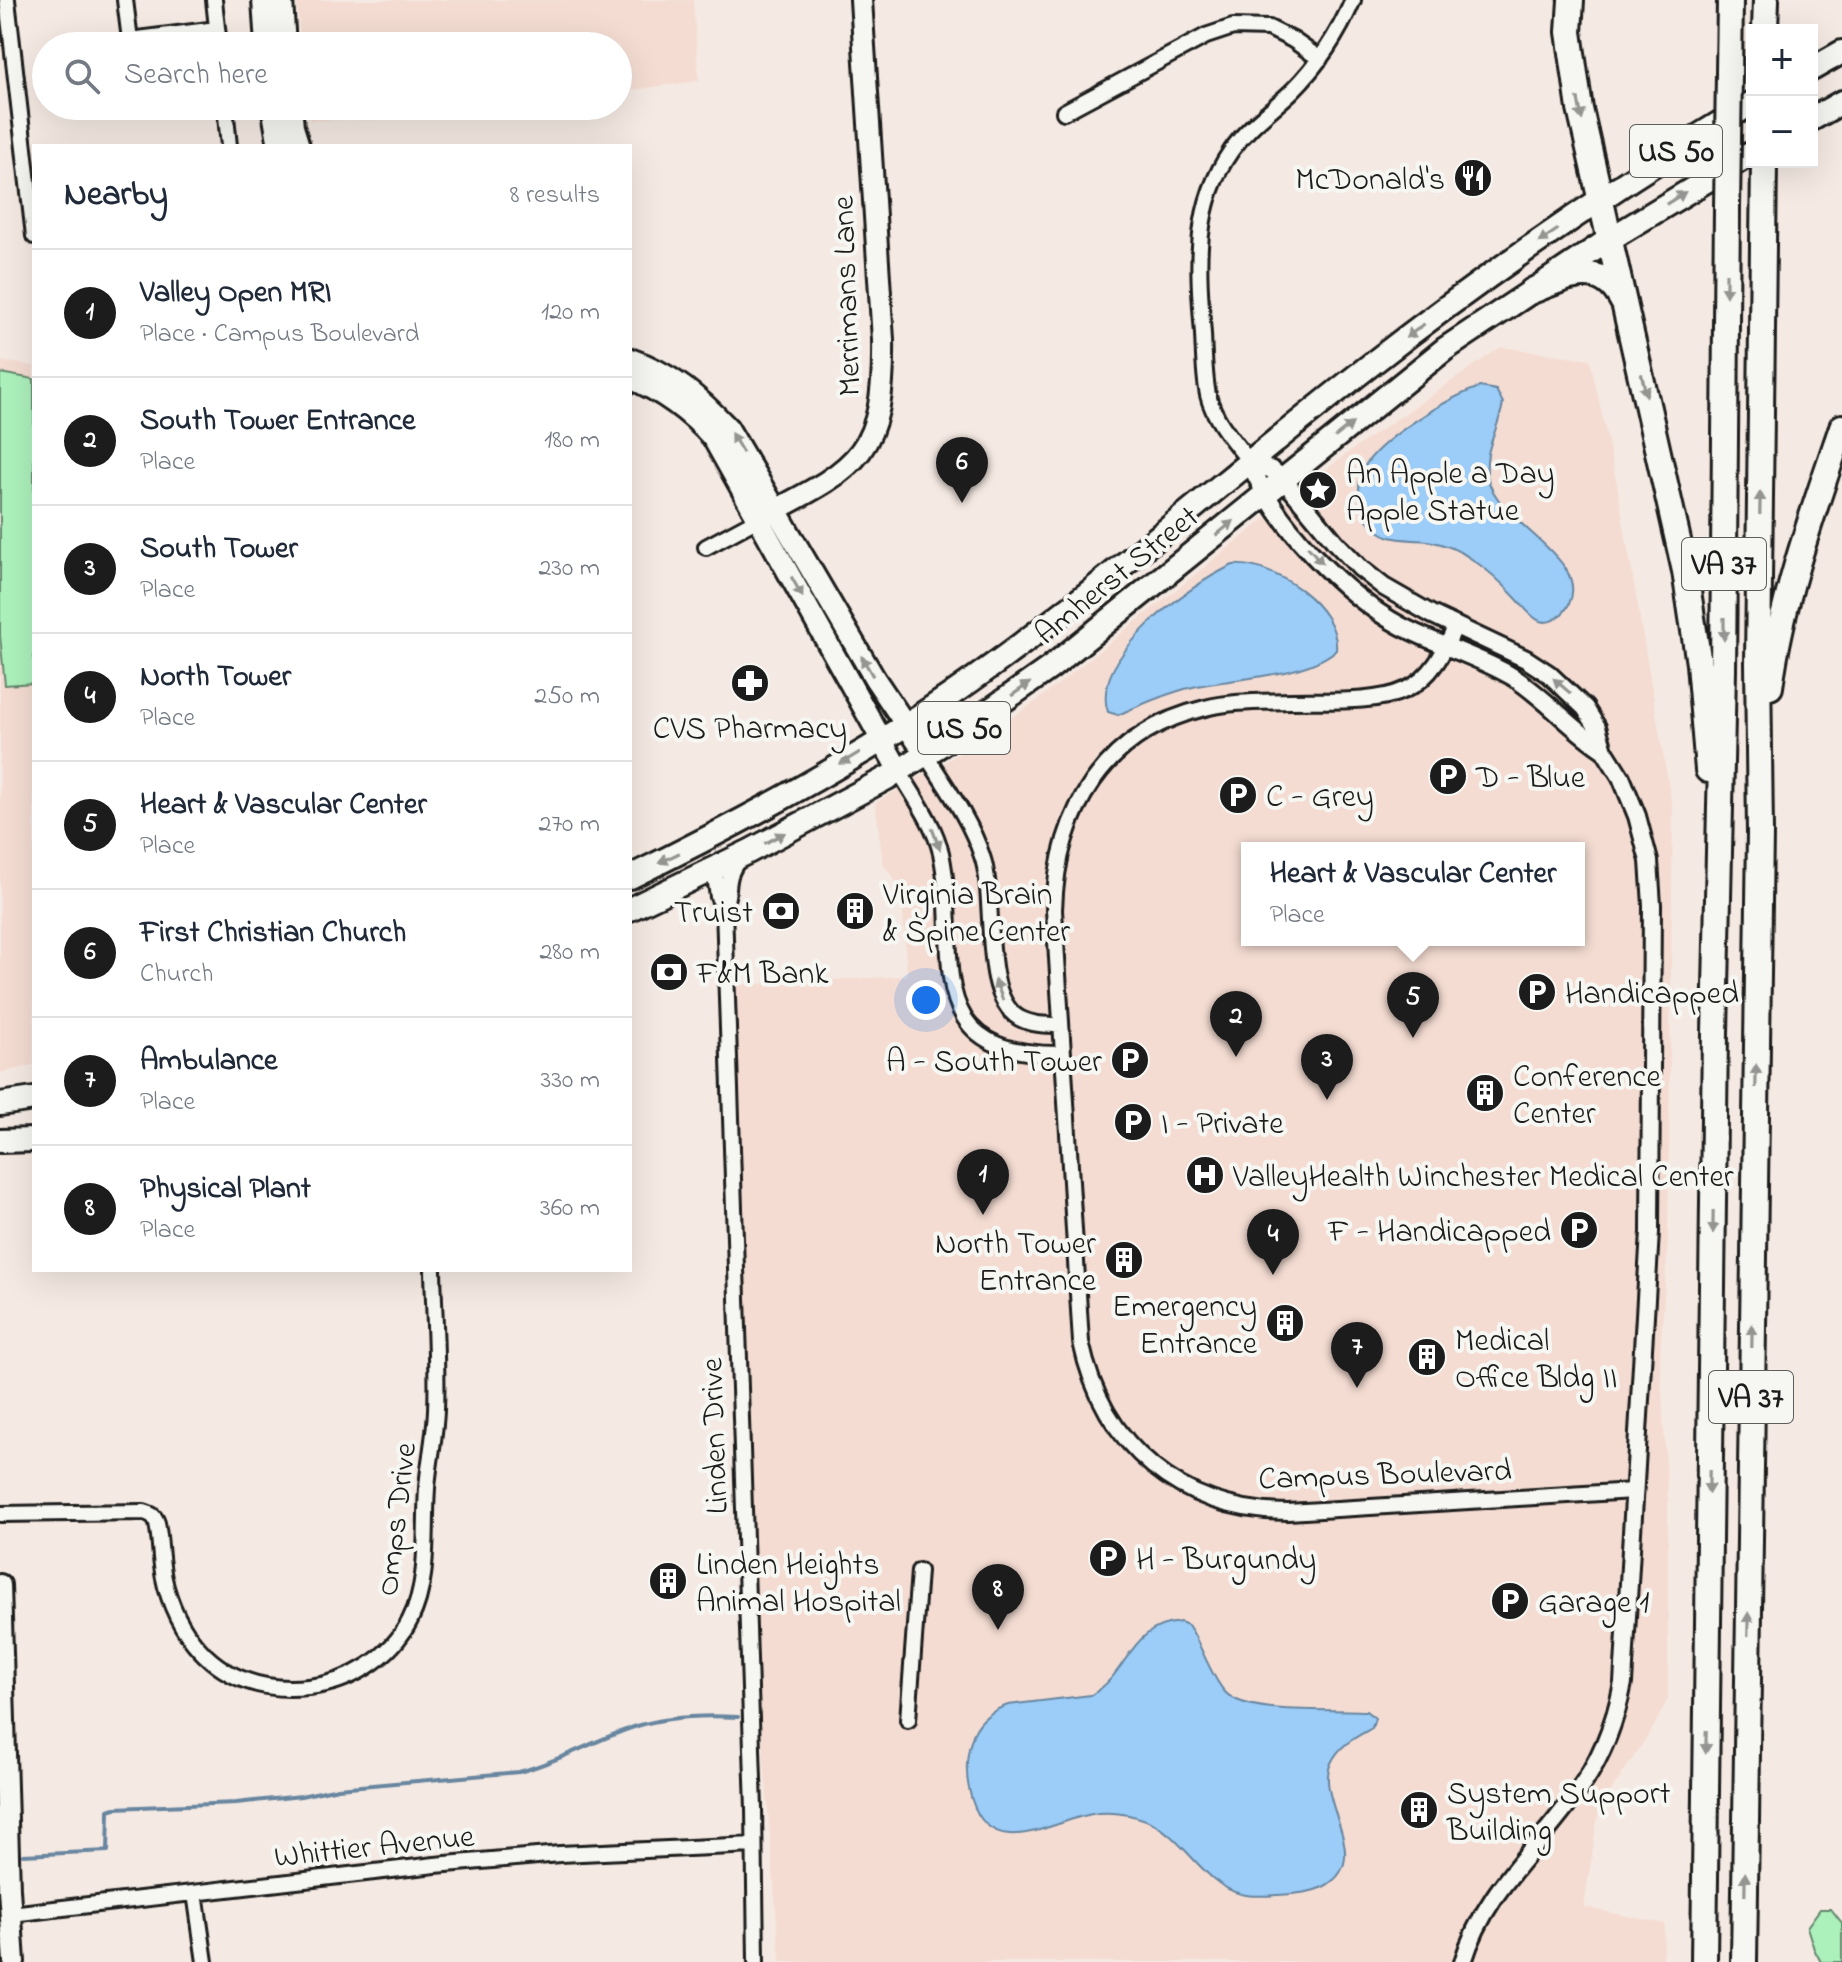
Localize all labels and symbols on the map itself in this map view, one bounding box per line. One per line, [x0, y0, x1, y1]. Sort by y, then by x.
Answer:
one-way arrow [1575, 97, 1587, 122]
road number: US 50 [1630, 125, 1722, 177]
restaurant icon: McDonald's [1452, 157, 1494, 199]
place label: McDonald's [1295, 158, 1445, 205]
one-way arrow [1665, 191, 1687, 205]
street label: Merrimans Lane [821, 194, 875, 397]
one-way arrow [1538, 229, 1559, 244]
one-way arrow [1720, 273, 1732, 298]
one-way arrow [1404, 323, 1426, 339]
one-way arrow [1638, 373, 1651, 398]
one-way arrow [1334, 422, 1354, 439]
one-way arrow [730, 431, 745, 454]
pin: 6 [936, 437, 988, 503]
place label: An Apple a Day Apple Statue [1346, 452, 1555, 536]
place icon: An Apple a Day Apple Statue [1297, 469, 1339, 511]
one-way arrow [1754, 490, 1766, 515]
street label: Amherst Street [1026, 495, 1211, 658]
one-way arrow [1215, 520, 1235, 537]
road number: VA 37 [1682, 538, 1766, 590]
one-way arrow [1305, 546, 1323, 565]
one-way arrow [790, 576, 803, 599]
one-way arrow [1718, 617, 1730, 642]
one-way arrow [860, 655, 874, 678]
pharmacy icon: CVS Pharmacy [729, 662, 771, 704]
one-way arrow [1553, 678, 1573, 695]
one-way arrow [1011, 681, 1032, 697]
road number: US 50 [918, 702, 1010, 754]
place label: CVS Pharmacy [653, 707, 847, 754]
one-way arrow [839, 751, 861, 765]
parking icon: D - Blue [1427, 755, 1469, 797]
place label: D - Blue [1475, 756, 1586, 803]
parking icon: C - Grey [1217, 774, 1259, 816]
place label: C - Grey [1266, 775, 1374, 822]
one-way arrow [930, 827, 943, 851]
one-way arrow [764, 831, 786, 845]
one-way arrow [658, 851, 681, 865]
place label: Virginia Brain & Spine Center [882, 873, 1070, 957]
bank icon: Truist [760, 890, 802, 932]
building icon: Virginia Brain & Spine Center [834, 890, 876, 932]
place label: Truist [674, 891, 753, 938]
bank icon: F&M Bank [648, 951, 690, 993]
place label: F&M Bank [696, 952, 829, 999]
parking icon: Handicapped [1516, 971, 1558, 1013]
pin: 5 [1387, 972, 1439, 1038]
place label: Handicapped [1565, 972, 1739, 1019]
one-way arrow [993, 978, 1005, 1002]
your location [906, 980, 946, 1020]
pin: 2 [1210, 991, 1262, 1057]
pin: 3 [1301, 1034, 1353, 1100]
parking icon: A - South Tower [1109, 1039, 1151, 1081]
place label: A - South Tower [886, 1040, 1102, 1087]
place label: Conference Center [1513, 1055, 1661, 1139]
one-way arrow [1750, 1063, 1762, 1088]
building icon: Conference Center [1464, 1072, 1506, 1114]
parking icon: I - Private [1112, 1101, 1154, 1143]
place label: I - Private [1161, 1102, 1284, 1149]
pin: 1 [957, 1149, 1009, 1215]
hospital icon: ValleyHealth Winchester Medical Center [1184, 1154, 1226, 1196]
place label: ValleyHealth Winchester Medical Center [1232, 1155, 1734, 1202]
pin: 4 [1247, 1209, 1299, 1275]
parking icon: F - Handicapped [1558, 1209, 1600, 1251]
place label: F - Handicapped [1327, 1210, 1551, 1257]
one-way arrow [1707, 1210, 1720, 1235]
place label: North Tower Entrance [935, 1222, 1097, 1306]
building icon: North Tower Entrance [1103, 1239, 1145, 1281]
place label: Emergency Entrance [1112, 1285, 1258, 1369]
building icon: Emergency Entrance [1264, 1302, 1306, 1344]
place label: Medical Office Bldg II [1455, 1319, 1618, 1403]
pin: 7 [1331, 1322, 1383, 1388]
one-way arrow [1746, 1323, 1758, 1348]
building icon: Medical Office Bldg II [1406, 1336, 1448, 1378]
street label: Linden Drive [690, 1356, 743, 1515]
road number: VA 37 [1709, 1371, 1793, 1423]
street label: Omps Drive [366, 1439, 431, 1599]
street label: Campus Boulevard [1258, 1449, 1512, 1504]
one-way arrow [1703, 1470, 1716, 1495]
parking icon: H - Burgundy [1087, 1537, 1129, 1579]
place label: H - Burgundy [1136, 1538, 1316, 1585]
place label: Linden Heights Animal Hospital [696, 1543, 901, 1627]
building icon: Linden Heights Animal Hospital [647, 1560, 689, 1602]
pin: 8 [972, 1564, 1024, 1630]
parking icon: Garage 1 [1489, 1580, 1531, 1622]
place label: Garage 1 [1538, 1581, 1649, 1628]
one-way arrow [1742, 1611, 1754, 1636]
one-way arrow [1700, 1730, 1712, 1755]
place label: System Support Building [1446, 1772, 1671, 1856]
building icon: System Support Building [1398, 1789, 1440, 1831]
street label: Whittier Avenue [272, 1815, 477, 1882]
one-way arrow [1739, 1871, 1751, 1896]

